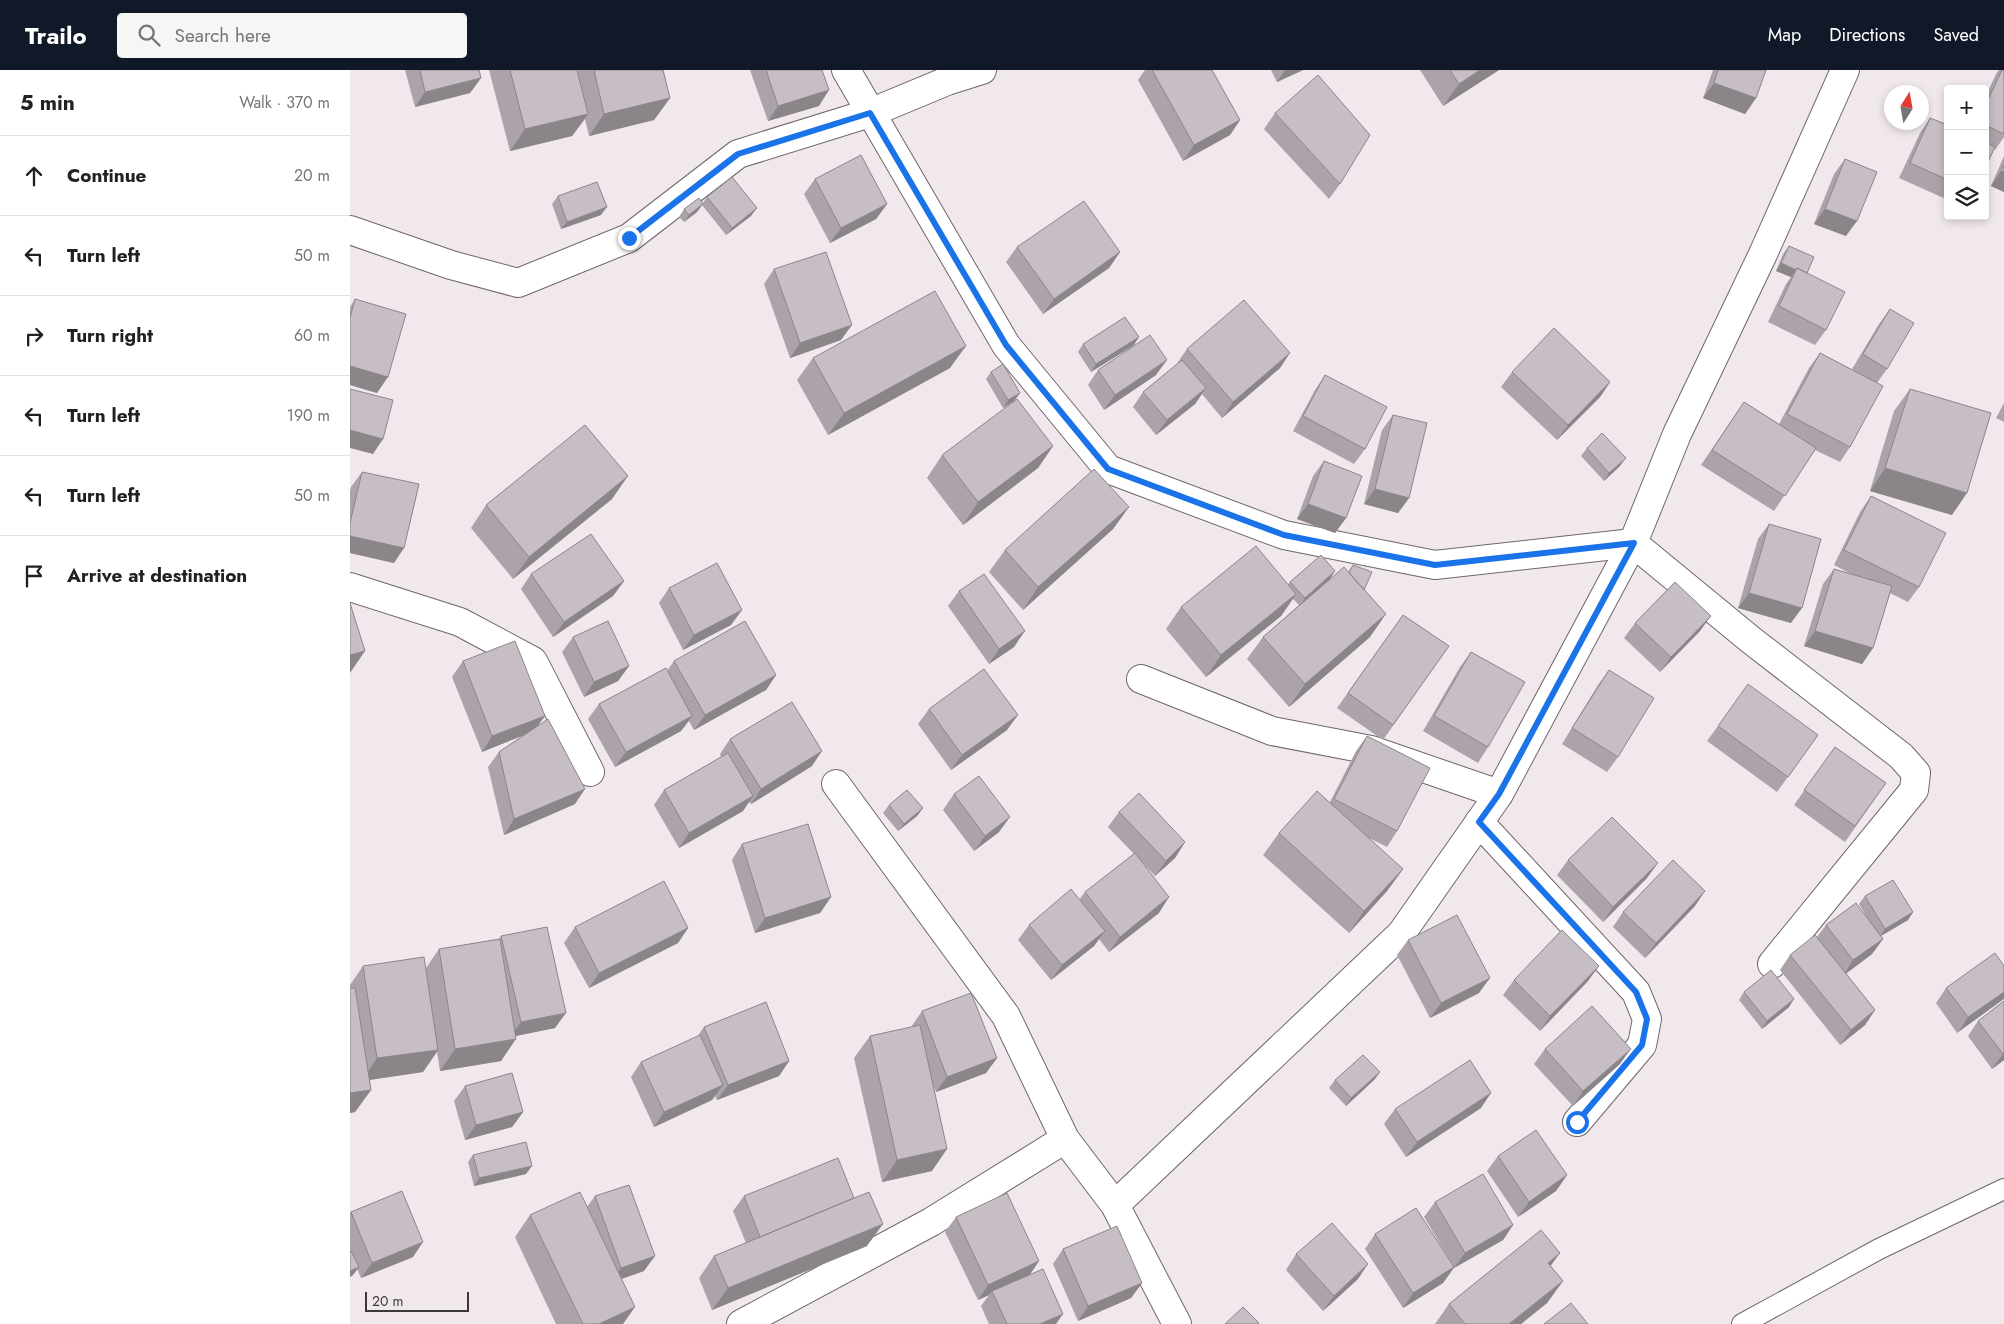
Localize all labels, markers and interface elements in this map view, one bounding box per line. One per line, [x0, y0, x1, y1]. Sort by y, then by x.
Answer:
search box [117, 13, 467, 58]
text: Trailo [25, 18, 87, 53]
icon: search [135, 21, 163, 49]
text: Search here [175, 22, 271, 49]
text: Map [1768, 22, 1801, 48]
text: Directions [1829, 22, 1905, 48]
text: Saved [1933, 22, 1979, 48]
north arrow [1884, 85, 1929, 130]
map controls [1944, 85, 1989, 220]
button: + [1944, 85, 1989, 130]
text: 5 min [20, 88, 75, 118]
text: Walk · 370 m [239, 91, 330, 114]
button: − [1944, 130, 1989, 175]
icon: ahead [20, 162, 48, 190]
text: Continue [67, 162, 146, 189]
text: 20 m [294, 164, 330, 187]
button: layers [1944, 175, 1989, 220]
route end [618, 227, 641, 250]
icon: left [20, 242, 48, 270]
text: Turn left [67, 242, 140, 269]
text: 50 m [294, 244, 330, 267]
icon: right [20, 322, 48, 350]
text: Turn right [67, 322, 153, 349]
text: 60 m [294, 324, 330, 347]
icon: left [20, 402, 48, 430]
text: Turn left [67, 402, 140, 429]
text: 190 m [287, 404, 330, 427]
icon: left [20, 482, 48, 510]
text: Turn left [67, 482, 140, 509]
text: 50 m [294, 484, 330, 507]
icon: arrive [20, 562, 48, 590]
text: Arrive at destination [67, 562, 247, 589]
route start [1566, 1111, 1589, 1134]
scale bar [365, 1289, 469, 1312]
text: 20 m [372, 1291, 404, 1311]

